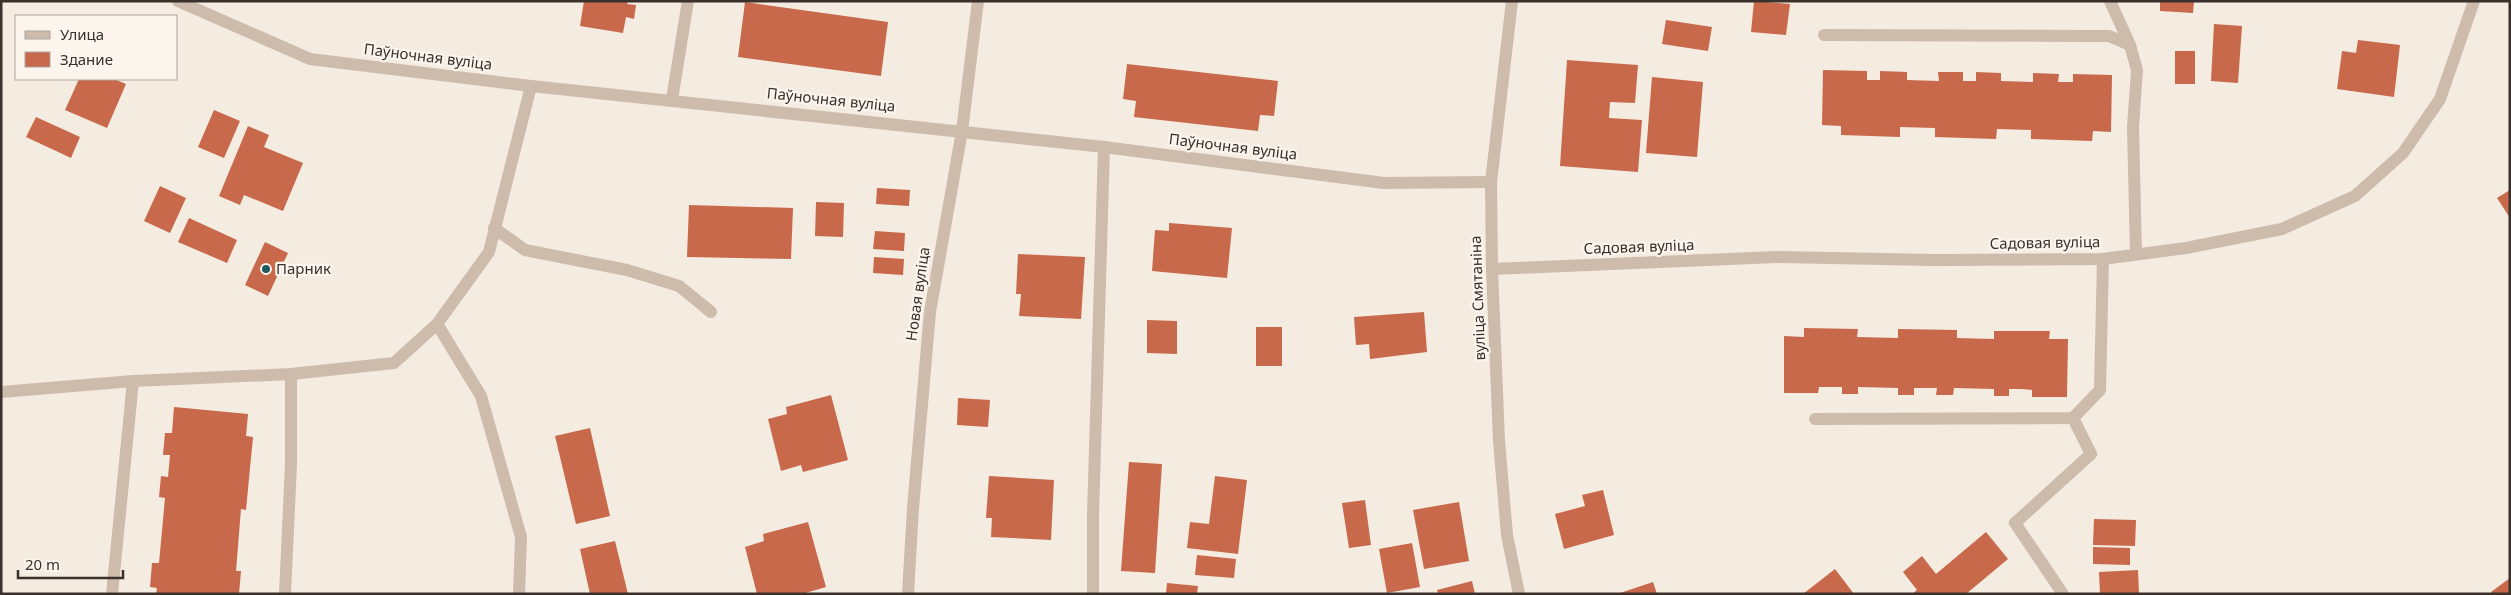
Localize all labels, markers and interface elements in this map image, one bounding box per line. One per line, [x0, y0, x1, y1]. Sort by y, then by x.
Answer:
legend [15, 15, 178, 80]
text: Улица [60, 24, 104, 44]
street label: Паўночная вуліца [363, 38, 493, 74]
text: Здание [60, 49, 113, 69]
street label: Паўночная вуліца [766, 82, 896, 116]
street label: Паўночная вуліца [1168, 128, 1298, 164]
street label: Садовая вуліца [1989, 231, 2101, 253]
street label: Садовая вуліца [1583, 234, 1695, 258]
street label: вуліца Смятаніна [1465, 235, 1489, 361]
street label: Новая вуліца [901, 246, 934, 342]
place label: Парник [276, 258, 331, 278]
marker: Парник [260, 263, 272, 275]
scale bar [18, 548, 122, 580]
text: 20 m [25, 554, 60, 574]

